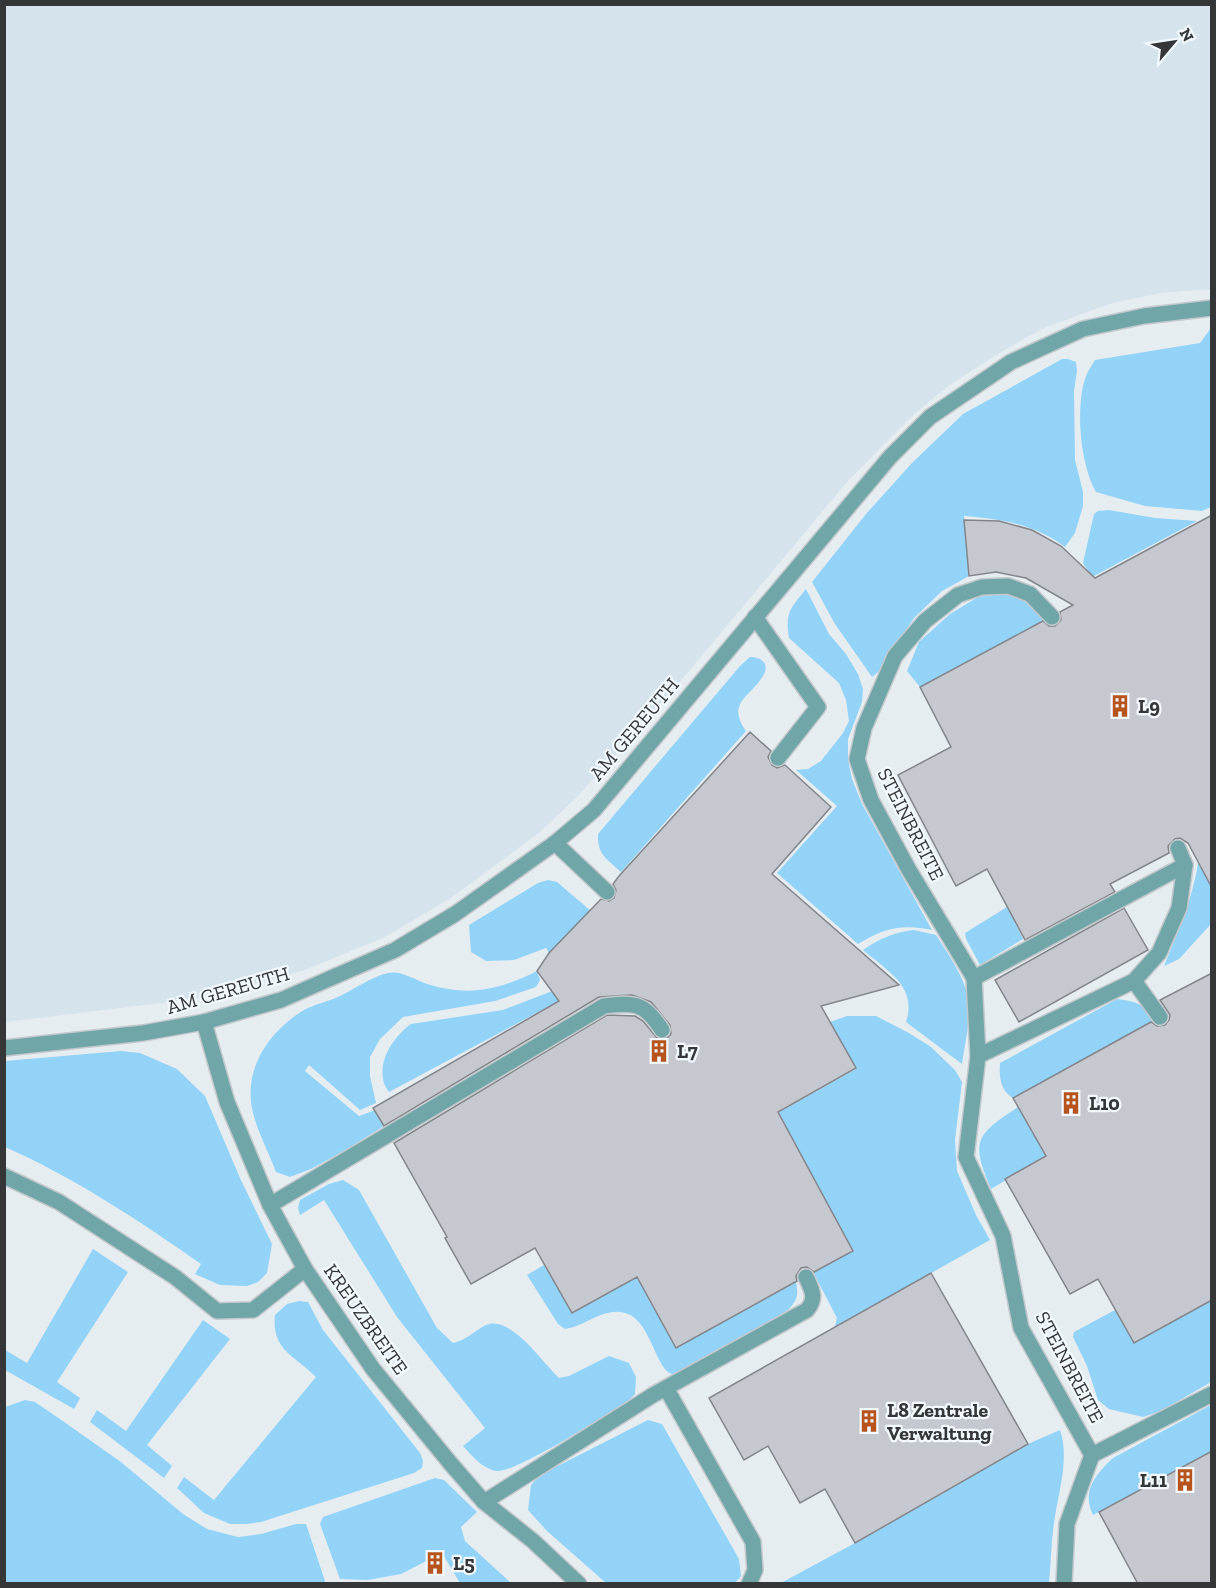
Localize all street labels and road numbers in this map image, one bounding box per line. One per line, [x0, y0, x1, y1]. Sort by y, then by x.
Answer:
street label: AM GEREUTH [584, 673, 684, 785]
street label: STEINBREITE [872, 764, 950, 884]
street label: AM GEREUTH [164, 961, 292, 1019]
street label: KREUZBREITE [319, 1259, 413, 1379]
street label: STEINBREITE [1031, 1307, 1109, 1427]

